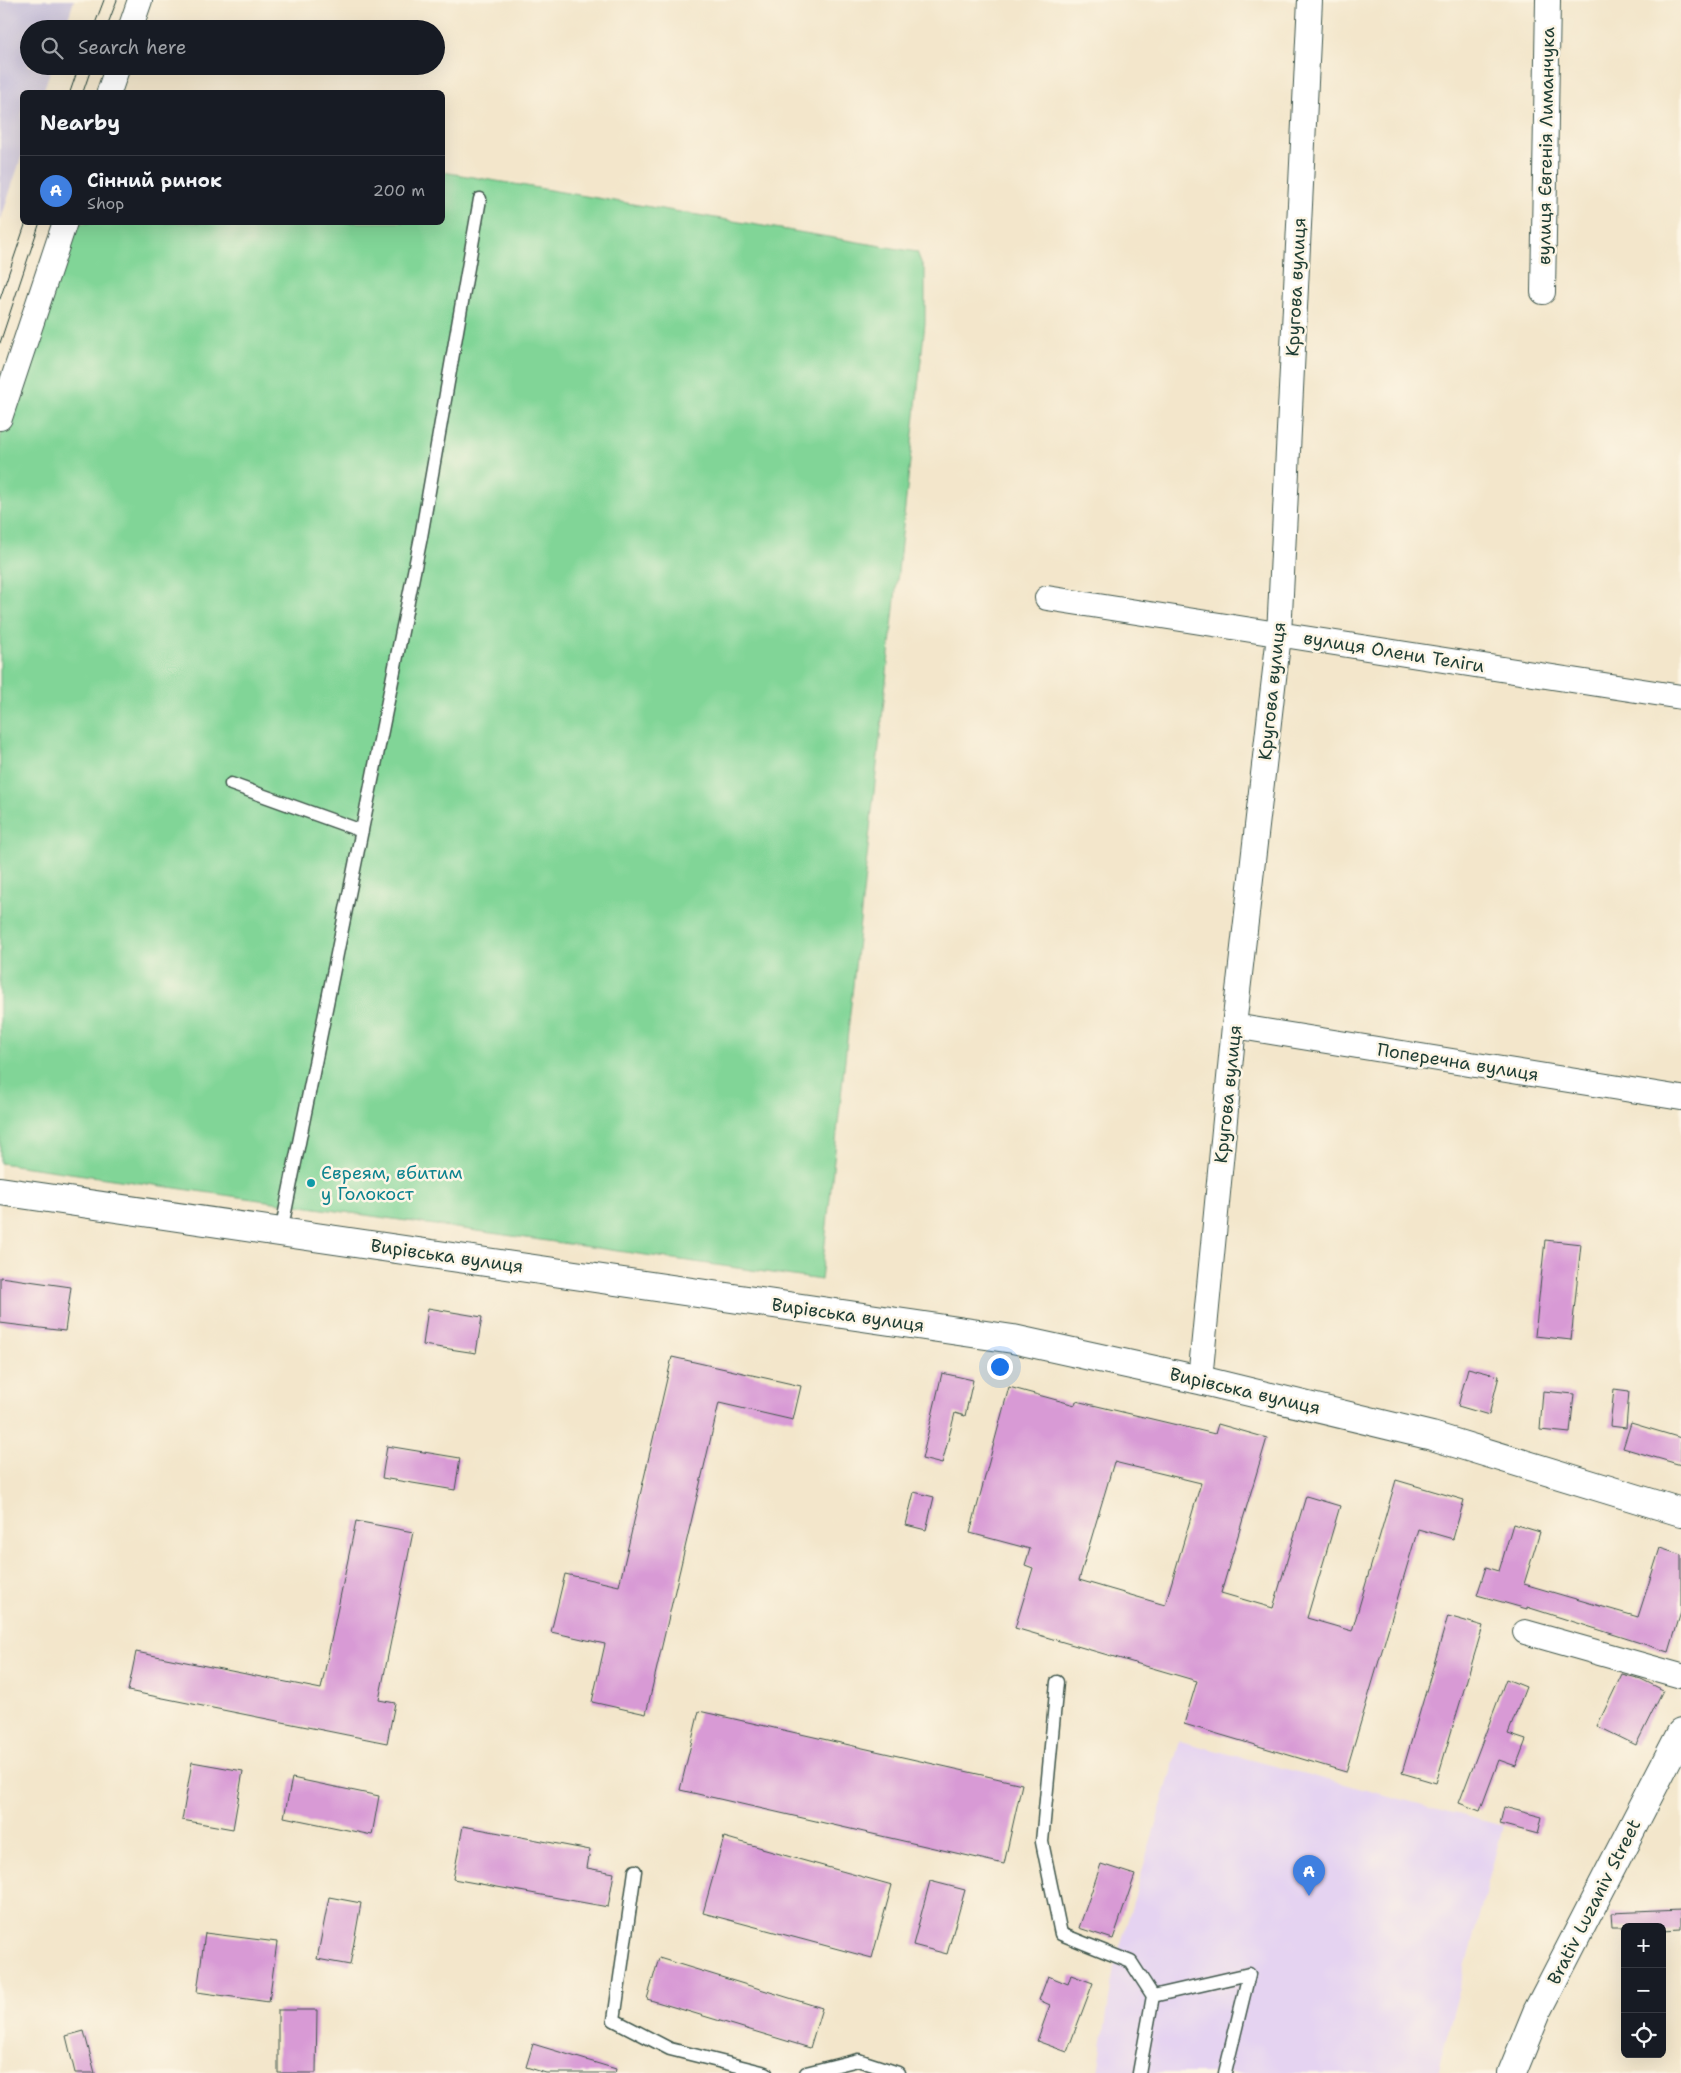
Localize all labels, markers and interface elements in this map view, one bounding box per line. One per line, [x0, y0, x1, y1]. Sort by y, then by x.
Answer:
search box [20, 20, 445, 75]
street label: вулиця Євгенія Лиманчука [1532, 27, 1560, 265]
icon: search [38, 34, 66, 62]
text: Search here [78, 35, 187, 60]
text: Nearby [40, 109, 120, 137]
text: Сінний ринок [87, 168, 222, 193]
text: A [50, 180, 62, 201]
text: 200 m [373, 180, 425, 201]
text: Shop [87, 193, 124, 214]
street label: Кругова вулиця [1280, 217, 1312, 357]
street label: Кругова вулиця [1253, 621, 1291, 761]
street label: вулиця Олени Теліги [1302, 626, 1486, 678]
street label: Кругова вулиця [1209, 1024, 1247, 1164]
street label: Поперечна вулиця [1376, 1037, 1540, 1087]
place label: Євреям, вбитим у Голокост [321, 1161, 463, 1206]
marker: Євреям, вбитим у Голокост [305, 1177, 317, 1189]
street label: Вирівська вулиця [369, 1233, 525, 1279]
street label: Вирівська вулиця [770, 1292, 926, 1338]
your location [987, 1354, 1013, 1380]
street label: Вирівська вулиця [1167, 1362, 1323, 1420]
street label: Brativ Luzaniv Street [1542, 1815, 1646, 1989]
pin: A [1293, 1855, 1325, 1896]
map controls [1621, 1923, 1666, 2058]
button: + [1621, 1923, 1666, 1968]
button: − [1621, 1968, 1666, 2013]
button: locate [1621, 2013, 1666, 2058]

